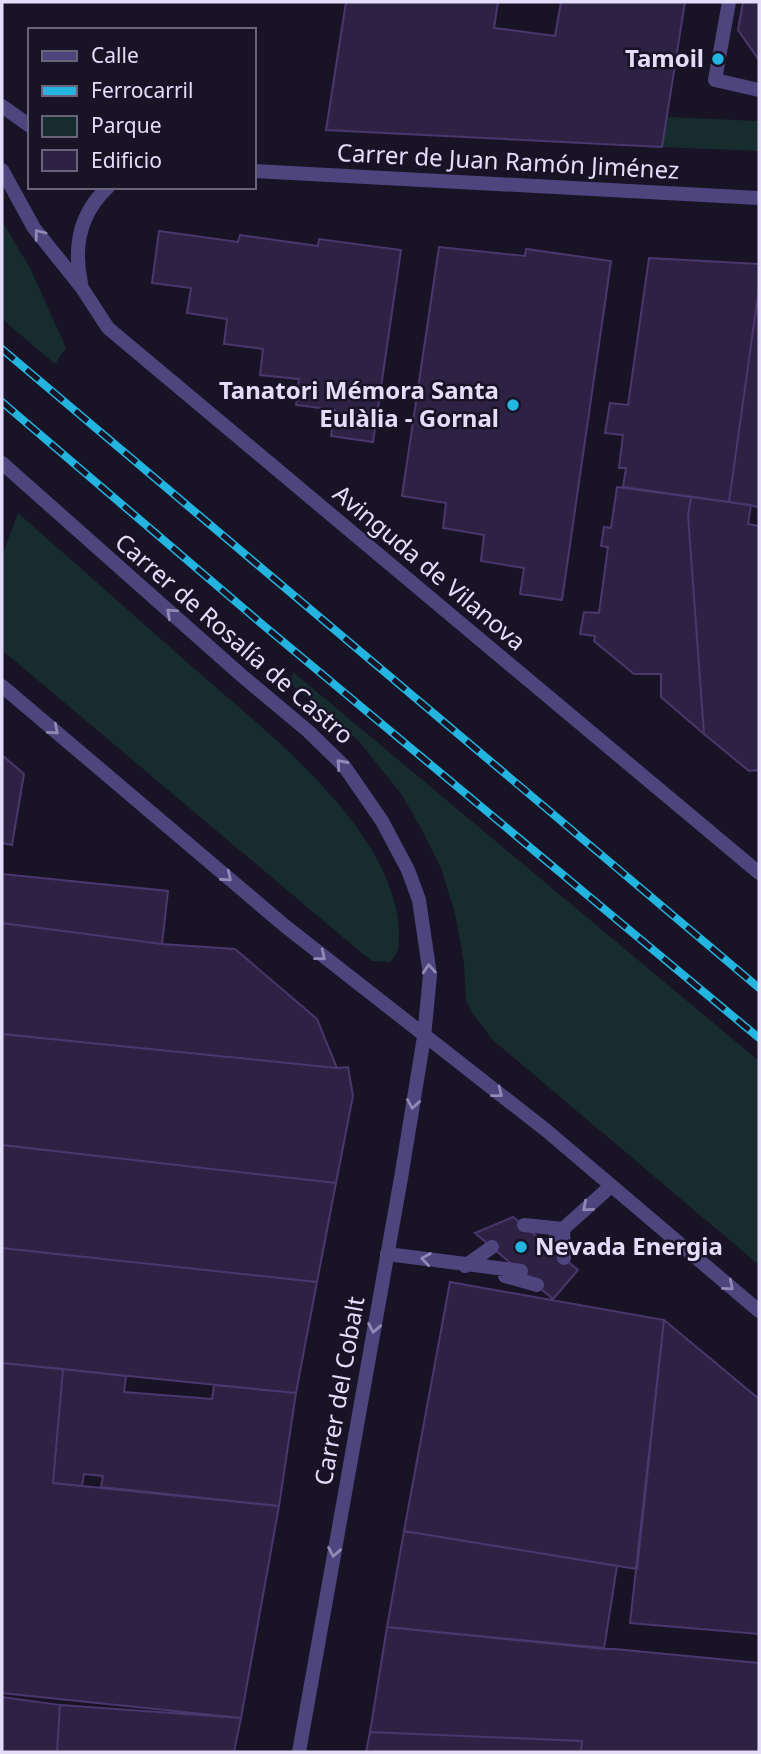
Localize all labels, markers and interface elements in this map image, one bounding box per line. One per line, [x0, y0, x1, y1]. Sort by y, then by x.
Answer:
legend [28, 28, 256, 189]
text: Calle [91, 41, 139, 69]
place label: Tamoil [625, 41, 704, 74]
marker: Tamoil [710, 51, 726, 67]
text: Ferrocarril [91, 76, 193, 104]
text: Parque [91, 111, 161, 139]
street label: Carrer de Juan Ramón Jiménez [336, 135, 680, 186]
text: Edificio [91, 146, 162, 174]
one-way arrow [35, 229, 48, 242]
place label: Tanatori Mémora Santa Eulàlia - Gornal [219, 373, 499, 434]
marker: Tanatori Mémora Santa Eulàlia - Gornal [505, 397, 521, 413]
street label: Avinguda de Vilanova [327, 476, 533, 657]
street label: Carrer de Rosalía de Castro [109, 525, 361, 751]
one-way arrow [166, 609, 179, 621]
one-way arrow [45, 722, 58, 734]
one-way arrow [336, 759, 349, 772]
one-way arrow [219, 869, 232, 881]
one-way arrow [314, 947, 326, 960]
one-way arrow [422, 963, 437, 974]
one-way arrow [490, 1085, 502, 1098]
one-way arrow [406, 1098, 421, 1110]
one-way arrow [582, 1199, 595, 1211]
place label: Nevada Energia [535, 1229, 723, 1262]
marker: Nevada Energia [513, 1239, 529, 1255]
one-way arrow [420, 1252, 432, 1267]
one-way arrow [721, 1277, 734, 1290]
street label: Carrer del Cobalt [306, 1293, 371, 1488]
one-way arrow [367, 1322, 382, 1334]
one-way arrow [327, 1546, 342, 1558]

